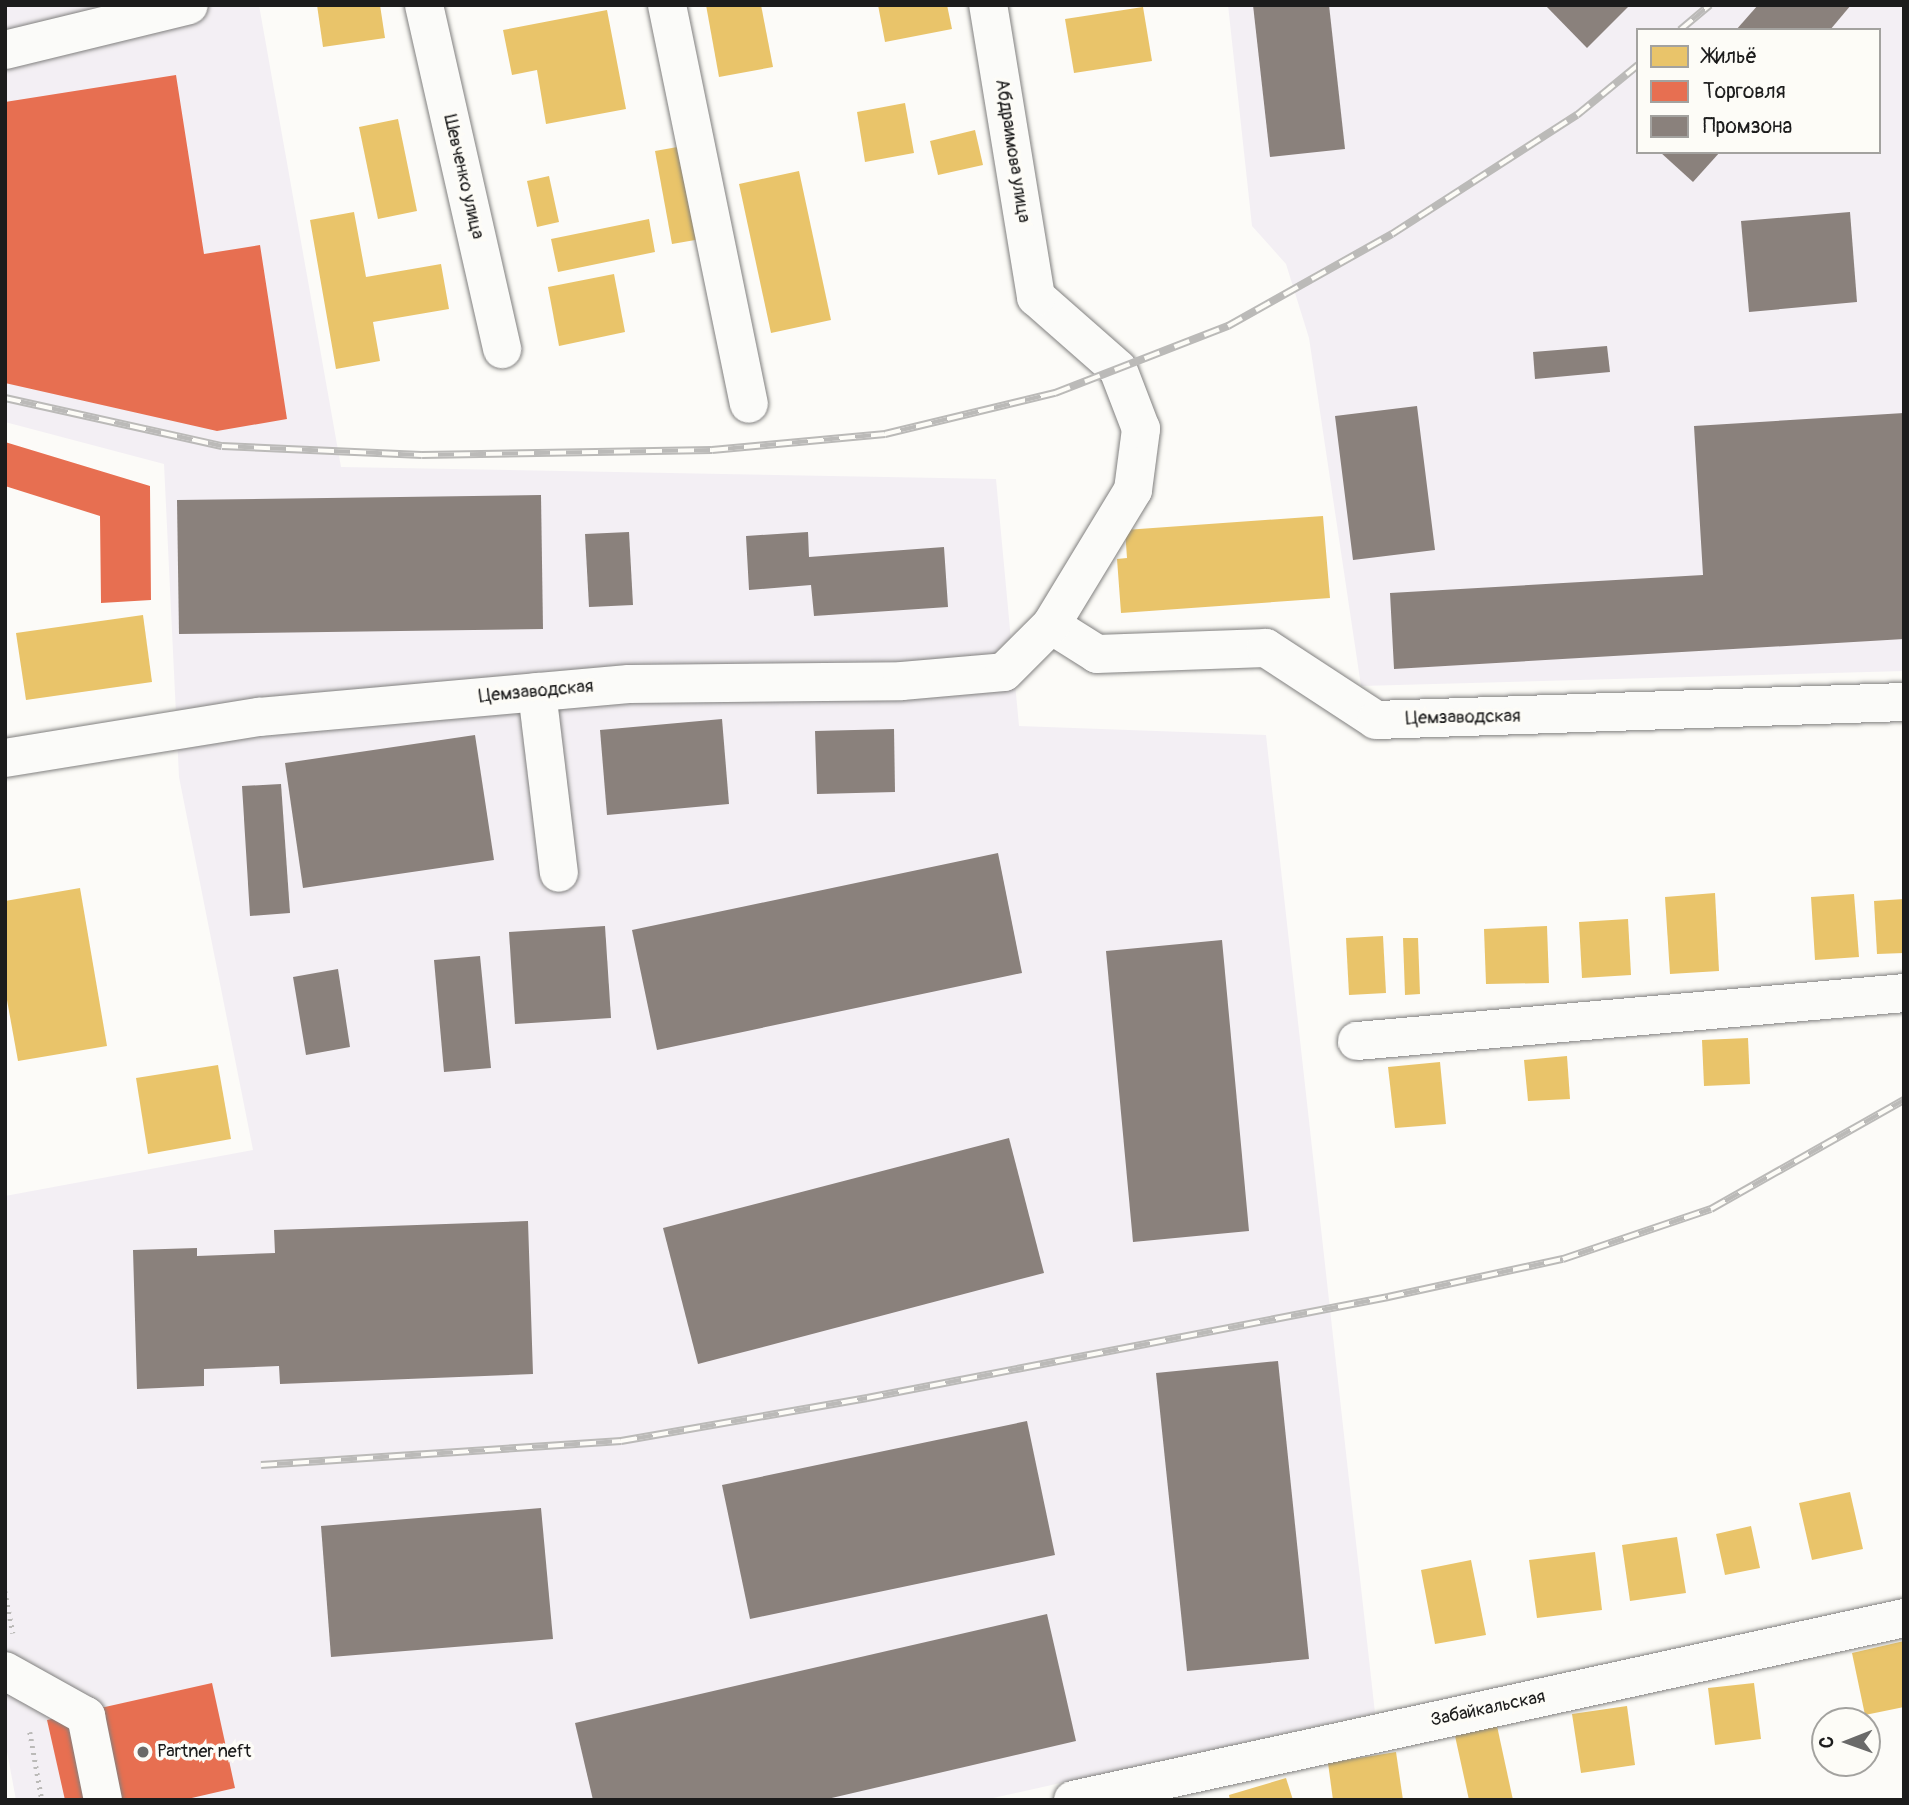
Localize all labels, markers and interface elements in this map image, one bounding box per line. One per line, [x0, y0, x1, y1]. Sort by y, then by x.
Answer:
legend [1636, 28, 1881, 154]
text: Жильё [1703, 43, 1757, 70]
street label: Абдраимова улица [990, 78, 1034, 224]
text: Торговля [1703, 78, 1786, 105]
street label: Шевченко улица [438, 113, 488, 241]
text: Промзона [1703, 113, 1792, 140]
street label: Цемзаводская [478, 676, 594, 708]
street label: Цемзаводская [1405, 706, 1521, 730]
street label: Забайкальская [1429, 1686, 1547, 1732]
north arrow [1811, 1707, 1881, 1777]
text: С [1815, 1736, 1839, 1748]
place label: Partner neft [157, 1741, 251, 1763]
marker: Partner neft [135, 1744, 151, 1760]

